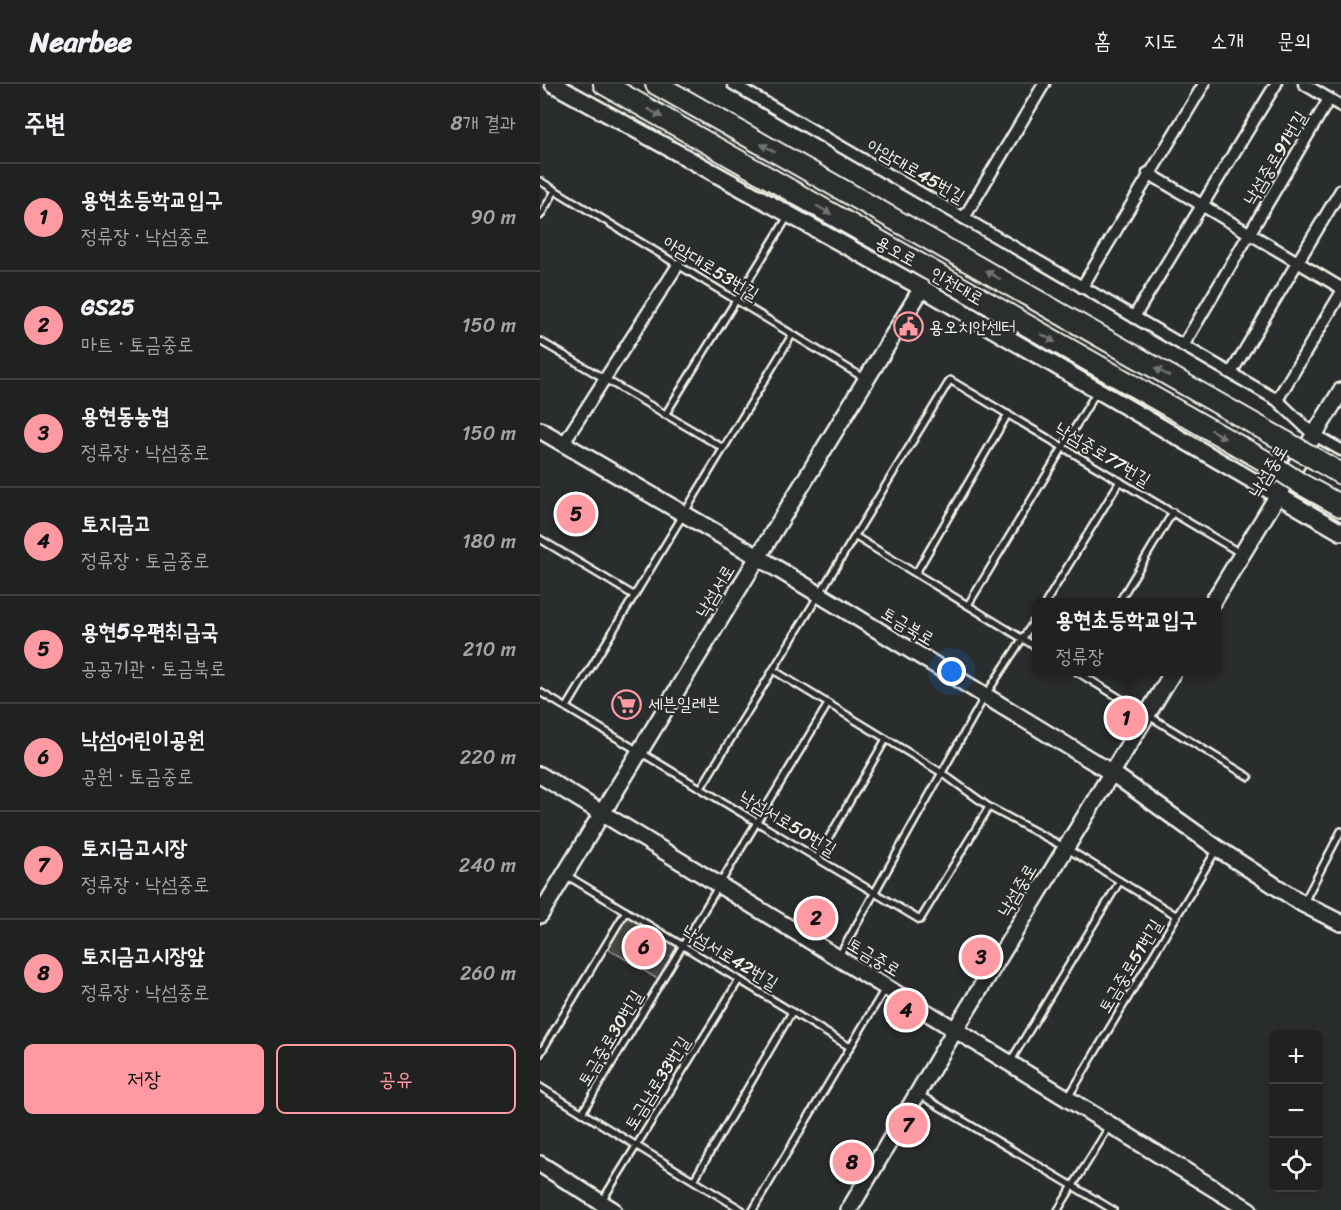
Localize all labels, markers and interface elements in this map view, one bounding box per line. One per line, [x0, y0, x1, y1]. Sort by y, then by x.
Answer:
text: Nearbee [30, 17, 132, 66]
text: 홈 [1094, 22, 1111, 60]
text: 지도 [1144, 22, 1177, 60]
text: 소개 [1210, 22, 1244, 60]
text: 문의 [1277, 22, 1311, 60]
text: 주변 [24, 100, 66, 146]
street label: 낙섬중로91번길 [1234, 104, 1316, 212]
text: 8개 결과 [450, 106, 516, 141]
one-way arrow [647, 108, 664, 118]
street label: 아암대로45번길 [861, 130, 972, 212]
one-way arrow [759, 143, 776, 153]
text: 용현초등학교입구 [81, 180, 223, 219]
text: 1 [39, 200, 48, 235]
text: 90 m [471, 200, 516, 235]
one-way arrow [816, 204, 832, 215]
text: 정류장 · 낙섬중로 [81, 219, 209, 254]
street label: 용오로 [869, 226, 923, 276]
street label: 아암대로53번길 [657, 227, 766, 310]
street label: 인천대로 [924, 258, 990, 314]
one-way arrow [984, 270, 1001, 280]
text: GS25 [81, 288, 135, 327]
text: 2 [38, 308, 49, 343]
text: 150 m [462, 308, 516, 343]
public building icon: 용오치안센터 [892, 311, 924, 343]
place label: 용오치안센터 [929, 311, 1016, 343]
text: 마트 · 토금중로 [81, 327, 193, 362]
one-way arrow [1040, 332, 1057, 342]
one-way arrow [1154, 366, 1170, 377]
text: 용현동농협 [81, 396, 170, 435]
street label: 낙섬중로77번길 [1049, 413, 1158, 496]
text: 3 [38, 416, 49, 451]
text: 150 m [462, 416, 516, 451]
one-way arrow [1210, 429, 1227, 439]
text: 정류장 · 낙섬중로 [81, 435, 209, 470]
street label: 낙섬중로 [1239, 438, 1297, 504]
pin: 5 [556, 492, 596, 536]
text: 토지금고 [81, 504, 152, 543]
text: 4 [37, 524, 50, 559]
text: 180 m [462, 524, 516, 559]
text: 정류장 · 토금중로 [81, 543, 209, 578]
street label: 낙섬서로 [686, 558, 744, 624]
street label: 토금북로 [875, 597, 941, 655]
popup [1032, 598, 1221, 676]
text: 용현초등학교입구 [1056, 600, 1197, 639]
text: 용현5우편취급국 [81, 612, 218, 651]
text: 5 [37, 632, 50, 667]
text: 210 m [463, 632, 516, 667]
text: 정류장 [1056, 639, 1104, 674]
text: 공공기관 · 토금북로 [81, 651, 226, 686]
your location [937, 657, 966, 686]
supermarket icon: 세븐일레븐 [611, 688, 643, 720]
place label: 세븐일레븐 [648, 688, 720, 720]
pin: 1 [1106, 696, 1146, 740]
text: 낙섬어린이공원 [81, 720, 205, 759]
text: 6 [38, 740, 49, 775]
text: 220 m [460, 740, 516, 775]
text: 공원 · 토금중로 [81, 759, 193, 794]
street label: 낙섬서로50번길 [733, 781, 844, 865]
text: 토지금고시장 [81, 828, 187, 867]
text: 7 [38, 848, 49, 883]
text: 240 m [459, 848, 516, 883]
street label: 낙섬중로 [988, 857, 1046, 923]
text: 정류장 · 낙섬중로 [81, 867, 209, 902]
pin: 2 [796, 896, 836, 940]
street label: 토금중로51번길 [1089, 912, 1171, 1020]
street label: 낙섬서로42번길 [675, 915, 785, 999]
pin: 6 [624, 924, 664, 970]
street label: 토금중로 [841, 928, 907, 986]
pin: 3 [962, 934, 1000, 980]
text: 토지금고시장앞 [81, 936, 205, 975]
text: 8 [37, 956, 50, 991]
text: 260 m [460, 956, 516, 991]
text: 정류장 · 낙섬중로 [81, 975, 209, 1010]
street label: 토금중로30번길 [568, 983, 652, 1093]
pin: 4 [886, 988, 926, 1032]
street label: 토금남로33번길 [615, 1029, 699, 1137]
map controls [1269, 1030, 1323, 1192]
button: + [1269, 1030, 1323, 1084]
button: 저장 [24, 1044, 264, 1114]
button: 공유 [276, 1044, 516, 1114]
button: − [1269, 1084, 1323, 1138]
pin: 7 [888, 1102, 928, 1148]
button: locate [1269, 1138, 1323, 1192]
pin: 8 [832, 1140, 872, 1184]

